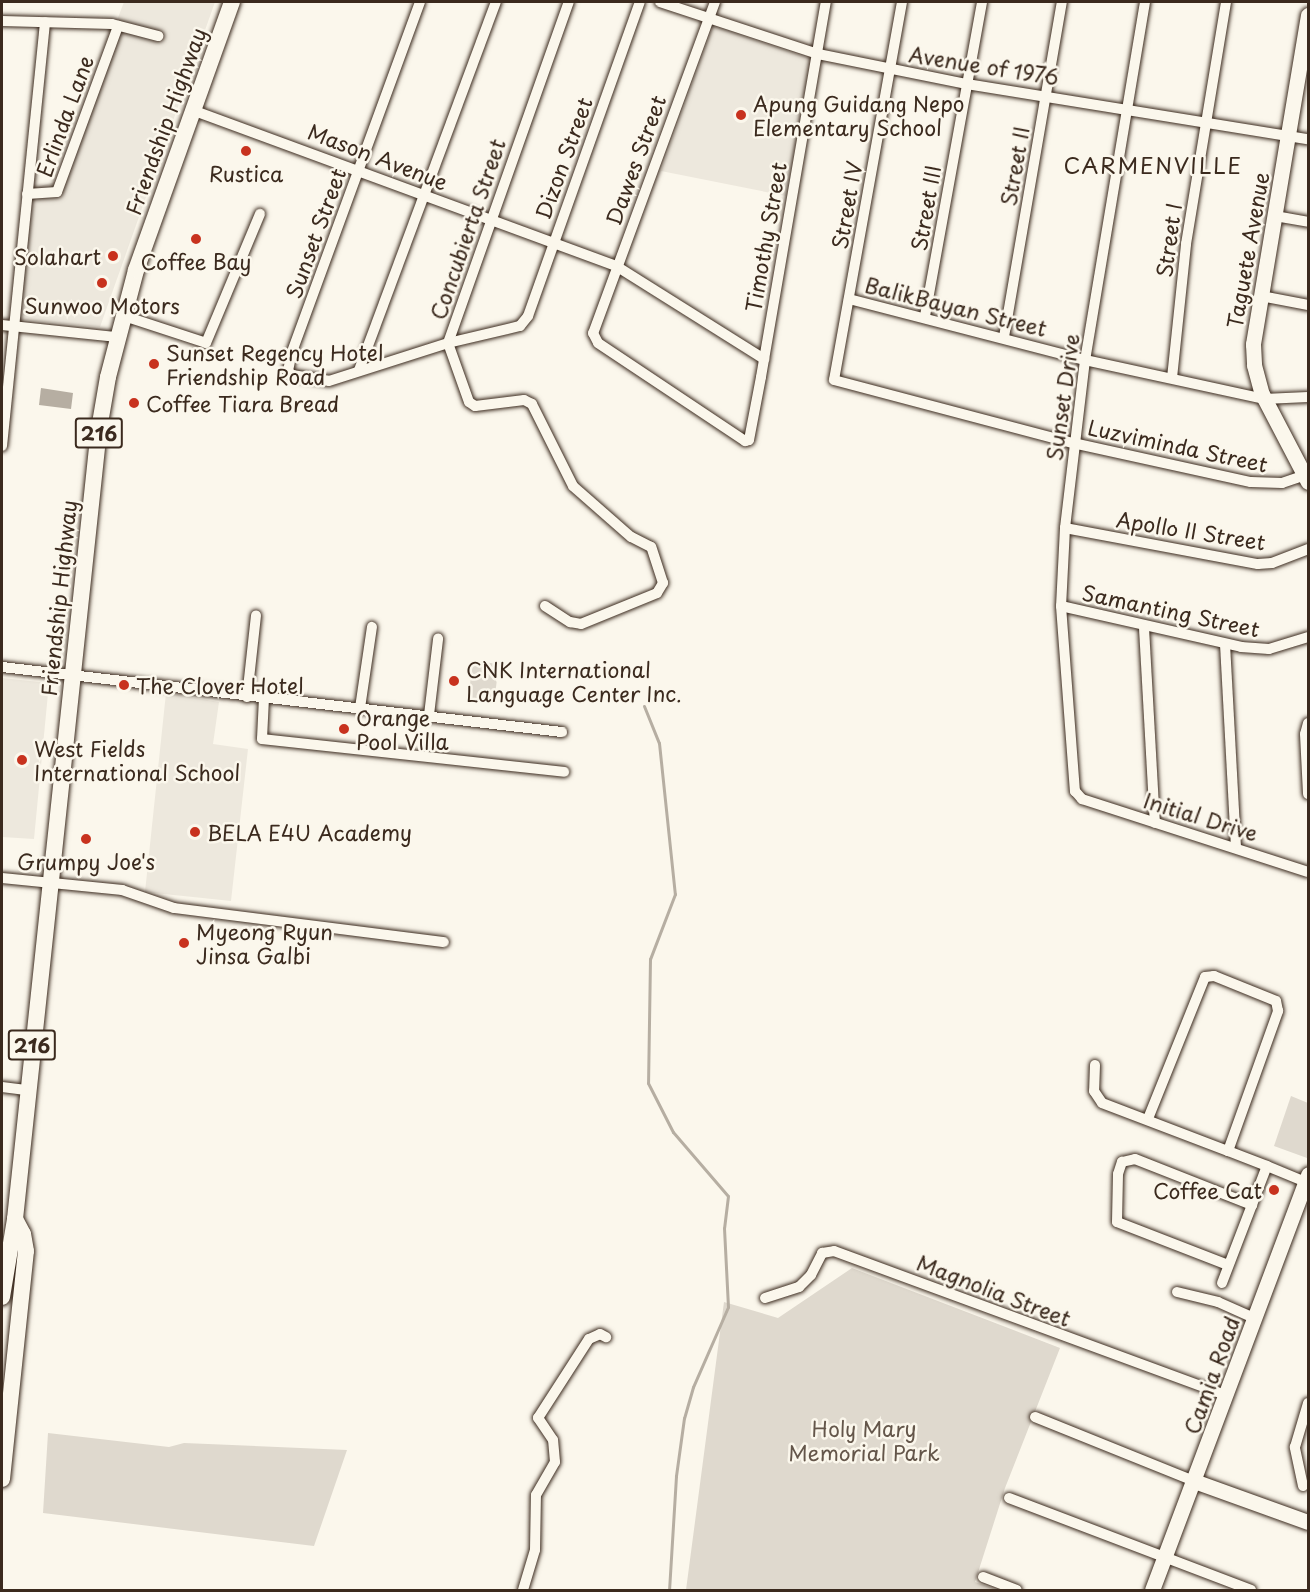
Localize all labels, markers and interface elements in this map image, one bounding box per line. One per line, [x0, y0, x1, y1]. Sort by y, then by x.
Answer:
street label: Friendship Highway [120, 24, 210, 218]
street label: Avenue of 1976 [907, 41, 1061, 89]
street label: Erlinda Lane [31, 52, 97, 180]
place label: Apung Guidang Nepo Elementary School [753, 90, 969, 140]
street label: Dawes Street [600, 92, 670, 228]
street label: Dizon Street [529, 94, 597, 222]
marker: Apung Guidang Nepo Elementary School [734, 108, 748, 122]
street label: Mason Avenue [306, 118, 450, 194]
street label: Street II [994, 123, 1034, 209]
street label: Concubierta Street [424, 134, 510, 324]
marker: Rustica [239, 144, 253, 158]
district label: CARMENVILLE [1065, 152, 1241, 178]
street label: Street IV [826, 158, 866, 252]
street label: Timothy Street [739, 159, 791, 315]
place label: Rustica [209, 160, 283, 186]
street label: Street III [905, 162, 945, 254]
street label: Sunset Street [280, 164, 350, 302]
street label: Taguete Avenue [1221, 170, 1273, 330]
street label: Street I [1150, 201, 1186, 279]
marker: Coffee Bay [189, 232, 203, 246]
place label: Solahart [14, 243, 101, 269]
place label: Coffee Bay [140, 248, 252, 274]
marker: Solahart [106, 249, 120, 263]
street label: BalikBayan Street [863, 271, 1049, 341]
marker: Sunwoo Motors [95, 276, 109, 290]
place label: Sunwoo Motors [24, 292, 180, 318]
street label: Sunset Drive [1041, 331, 1083, 463]
place label: Sunset Regency Hotel Friendship Road [166, 339, 385, 389]
marker: Sunset Regency Hotel Friendship Road [147, 357, 161, 371]
place label: Coffee Tiara Bread [146, 390, 341, 416]
marker: Coffee Tiara Bread [127, 396, 141, 410]
street label: Luzviminda Street [1086, 414, 1270, 476]
road number: 216 [74, 416, 124, 450]
street label: Friendship Highway [35, 499, 81, 697]
street label: Apollo II Street [1114, 506, 1268, 554]
street label: Samanting Street [1080, 579, 1262, 641]
place label: CNK International Language Center Inc. [466, 656, 682, 706]
place label: The Clover Hotel [136, 672, 305, 698]
marker: CNK International Language Center Inc. [447, 674, 461, 688]
marker: The Clover Hotel [117, 678, 131, 692]
place label: Orange Pool Villa [356, 704, 449, 754]
marker: Orange Pool Villa [337, 722, 351, 736]
place label: West Fields International School [34, 735, 240, 785]
marker: West Fields International School [15, 753, 29, 767]
street label: Initial Drive [1140, 787, 1262, 845]
place label: BELA E4U Academy [207, 819, 414, 845]
marker: BELA E4U Academy [188, 825, 202, 839]
marker: Grumpy Joe's [79, 832, 93, 846]
place label: Grumpy Joe's [17, 848, 155, 874]
place label: Myeong Ryun Jinsa Galbi [196, 918, 333, 968]
marker: Myeong Ryun Jinsa Galbi [177, 936, 191, 950]
road number: 216 [6, 1028, 57, 1062]
place label: Coffee Cat [1151, 1177, 1262, 1203]
marker: Coffee Cat [1267, 1183, 1281, 1197]
street label: Magnolia Street [913, 1249, 1075, 1331]
street label: Camia Road [1178, 1312, 1244, 1438]
park label: Holy Mary Memorial Park [789, 1415, 939, 1465]

